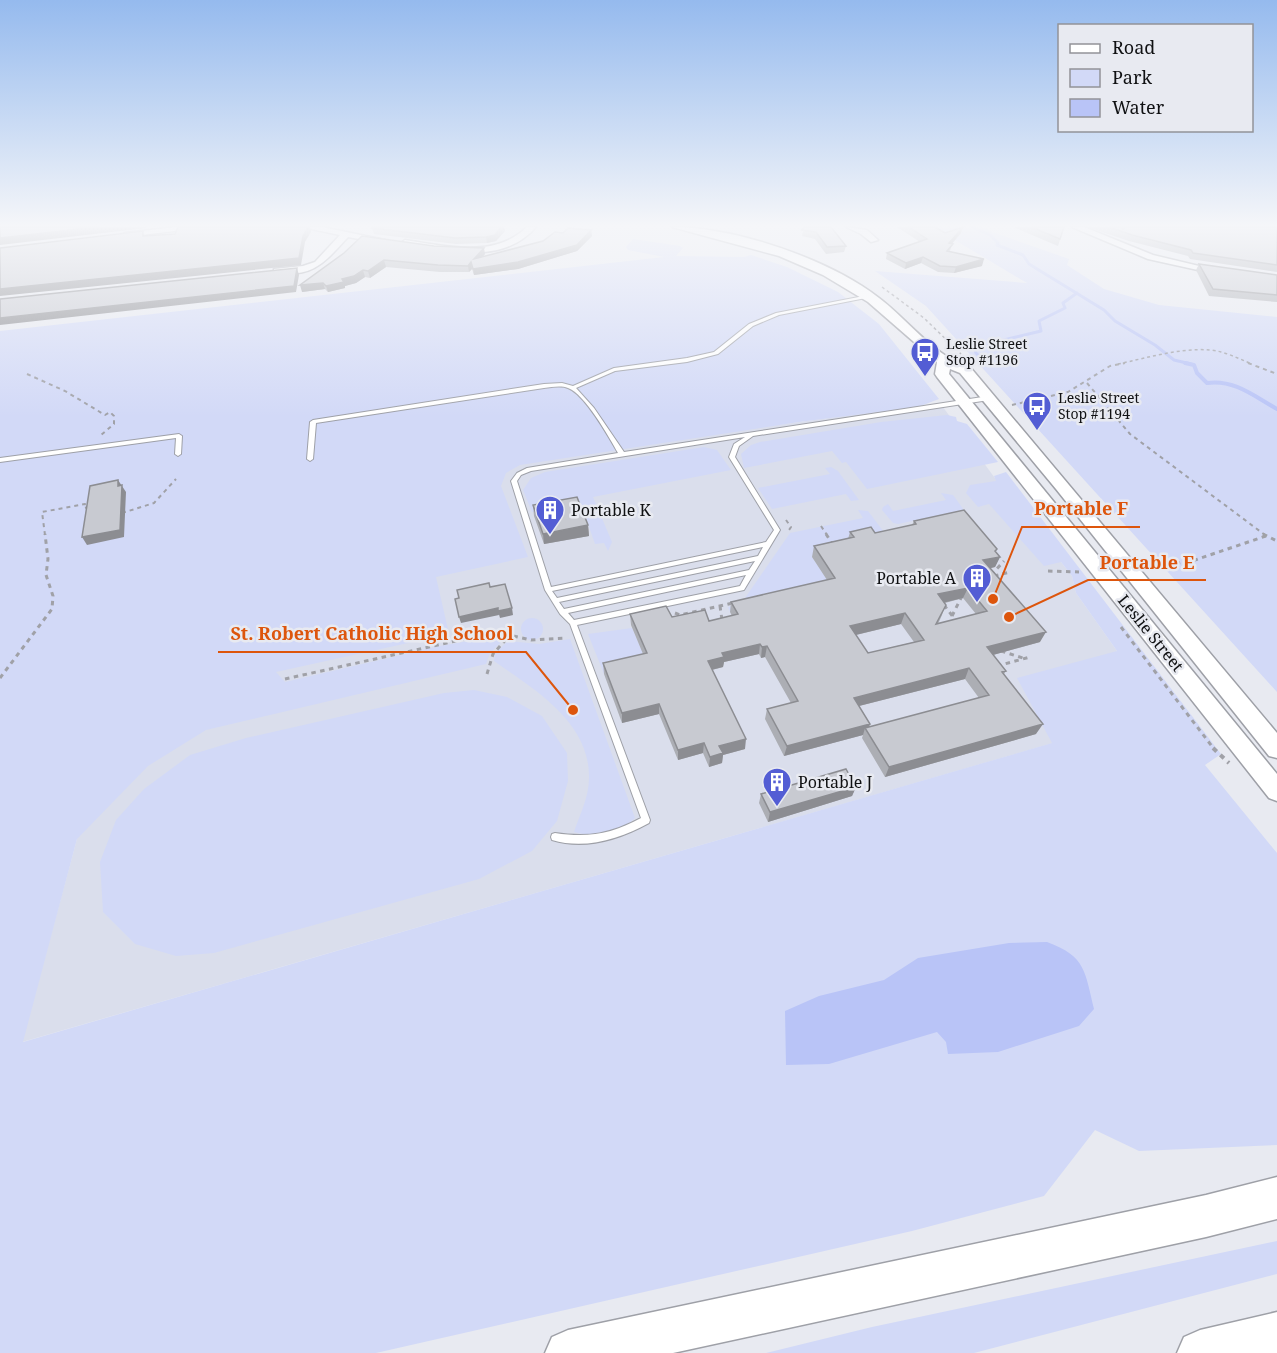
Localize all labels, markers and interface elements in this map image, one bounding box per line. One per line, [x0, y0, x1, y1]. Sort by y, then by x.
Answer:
legend [1058, 24, 1253, 132]
text: Road [1112, 35, 1155, 59]
text: Park [1112, 65, 1152, 89]
text: Water [1112, 95, 1165, 119]
place label: Leslie Street Stop #1196 [946, 334, 1028, 369]
bus stop icon: Leslie Street Stop #1196 [909, 336, 941, 378]
place label: Leslie Street Stop #1194 [1058, 388, 1140, 423]
bus stop icon: Leslie Street Stop #1194 [1021, 390, 1053, 432]
callout: Portable F [1022, 491, 1140, 527]
building icon: Portable K [534, 494, 566, 536]
text: Portable F [1034, 496, 1128, 520]
place label: Portable K [571, 499, 652, 521]
callout: Portable E [1088, 544, 1206, 580]
text: Portable E [1100, 550, 1195, 574]
building icon: Portable A [961, 562, 993, 604]
place label: Portable A [876, 567, 957, 589]
street label: Leslie Street [1113, 590, 1189, 676]
callout: St. Robert Catholic High School [218, 616, 526, 652]
text: St. Robert Catholic High School [230, 621, 514, 645]
building icon: Portable J [761, 766, 793, 808]
place label: Portable J [798, 771, 873, 793]

